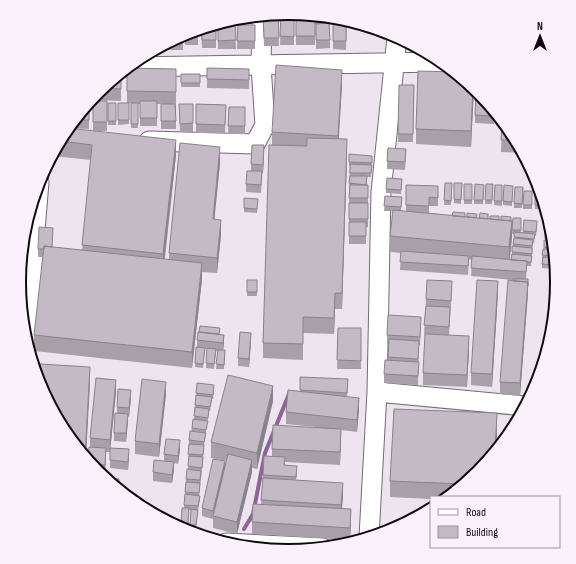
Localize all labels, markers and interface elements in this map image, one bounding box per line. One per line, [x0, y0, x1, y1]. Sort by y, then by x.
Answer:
north arrow [520, 16, 560, 56]
text: N [537, 20, 543, 33]
legend [430, 496, 560, 548]
text: Road [466, 505, 486, 520]
text: Building [466, 525, 498, 540]

